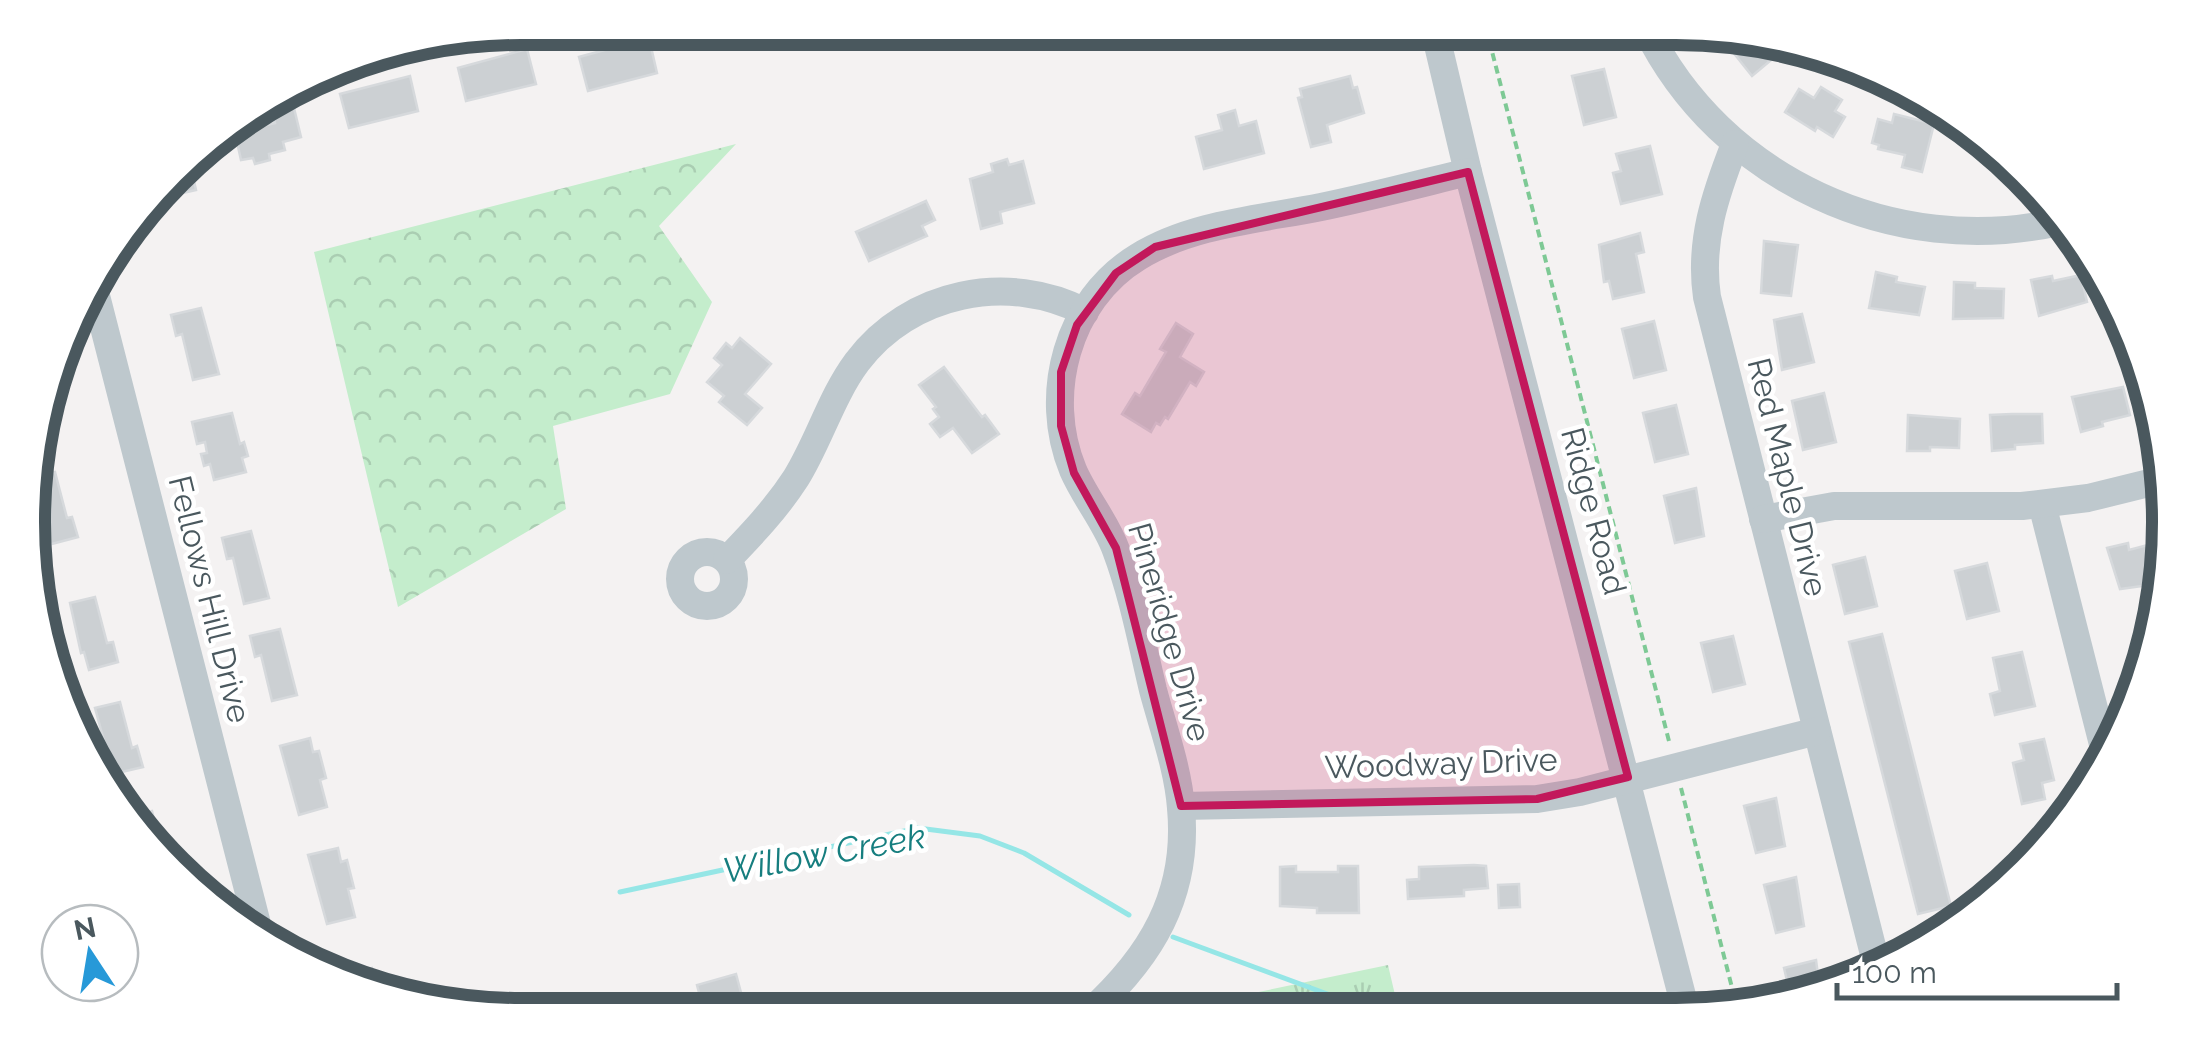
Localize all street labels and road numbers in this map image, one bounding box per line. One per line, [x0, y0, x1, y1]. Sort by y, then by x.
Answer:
street label: Red Maple Drive [1740, 354, 1836, 600]
street label: Ridge Road [1554, 424, 1634, 598]
street label: Fellows Hill Drive [161, 472, 259, 726]
street label: Pineridge Drive [1121, 519, 1219, 745]
street label: Woodway Drive [1324, 740, 1558, 786]

